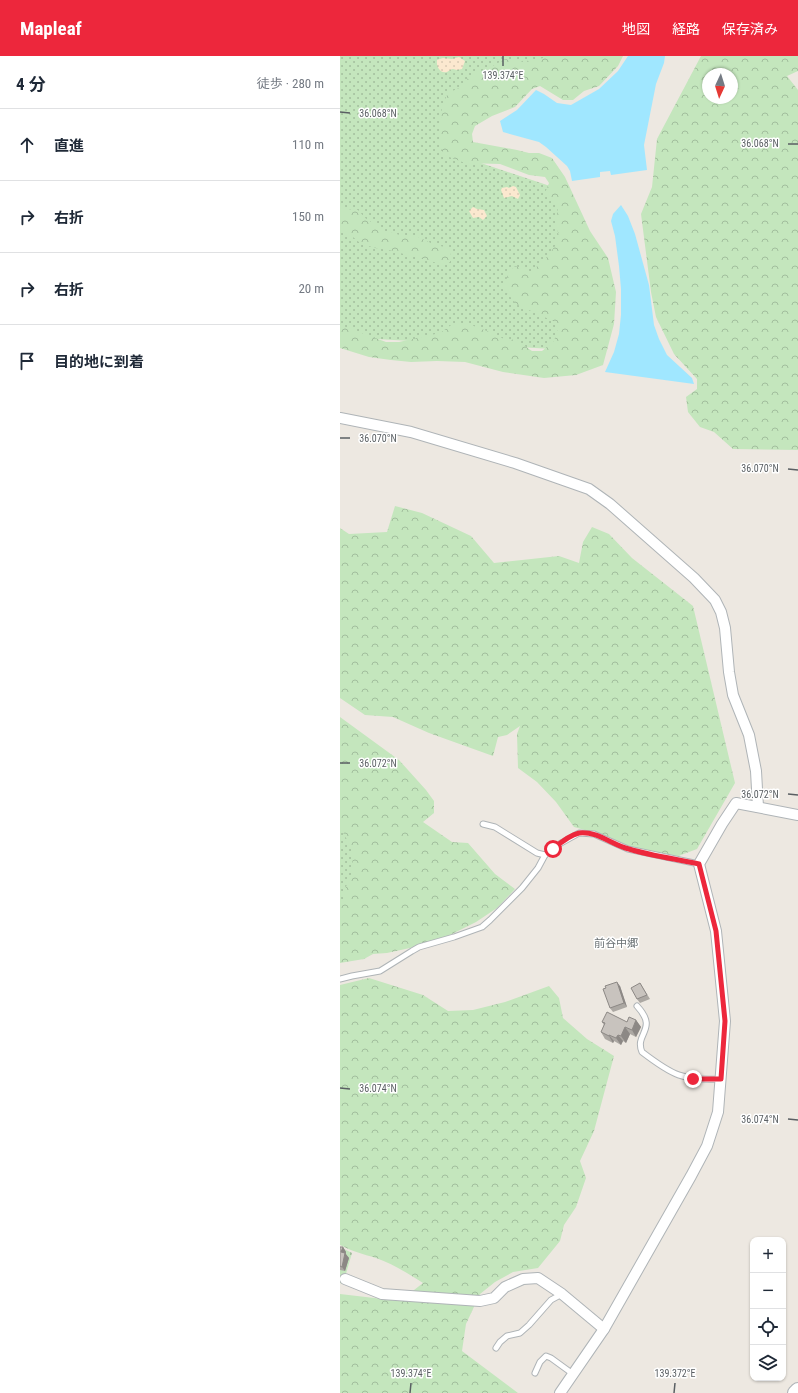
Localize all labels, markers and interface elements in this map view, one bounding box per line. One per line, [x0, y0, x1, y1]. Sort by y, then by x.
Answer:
text: Mapleaf [20, 17, 82, 40]
text: 地図 [622, 21, 650, 37]
text: 経路 [672, 21, 700, 37]
text: 保存済み [722, 21, 778, 37]
north arrow [702, 68, 738, 104]
text: 139.374°E [483, 70, 524, 81]
text: 4 分 [16, 74, 46, 94]
text: 徒歩 · 280 m [257, 76, 324, 91]
text: 36.068°N [359, 108, 397, 119]
icon: ahead [16, 134, 38, 156]
text: 直進 [54, 137, 84, 155]
text: 110 m [292, 137, 324, 152]
text: 36.068°N [741, 138, 779, 149]
icon: right [16, 206, 38, 228]
text: 右折 [54, 209, 84, 227]
text: 150 m [292, 209, 324, 224]
icon: right [16, 278, 38, 300]
text: 右折 [54, 281, 84, 299]
text: 20 m [298, 281, 324, 296]
icon: arrive [16, 350, 38, 372]
text: 目的地に到着 [54, 353, 144, 371]
text: 36.070°N [359, 433, 397, 444]
text: 36.070°N [741, 463, 779, 474]
text: 36.072°N [359, 758, 397, 769]
text: 36.072°N [741, 789, 779, 800]
route start [544, 840, 562, 858]
district label: 前谷中郷 [594, 937, 638, 950]
route end [684, 1070, 702, 1088]
text: 36.074°N [359, 1083, 397, 1094]
text: 36.074°N [741, 1114, 779, 1125]
map controls [750, 1237, 786, 1381]
button: + [750, 1237, 786, 1273]
button: − [750, 1273, 786, 1309]
button: locate [750, 1309, 786, 1345]
button: layers [750, 1345, 786, 1381]
text: 139.374°E [391, 1368, 432, 1379]
text: 139.372°E [655, 1368, 696, 1379]

